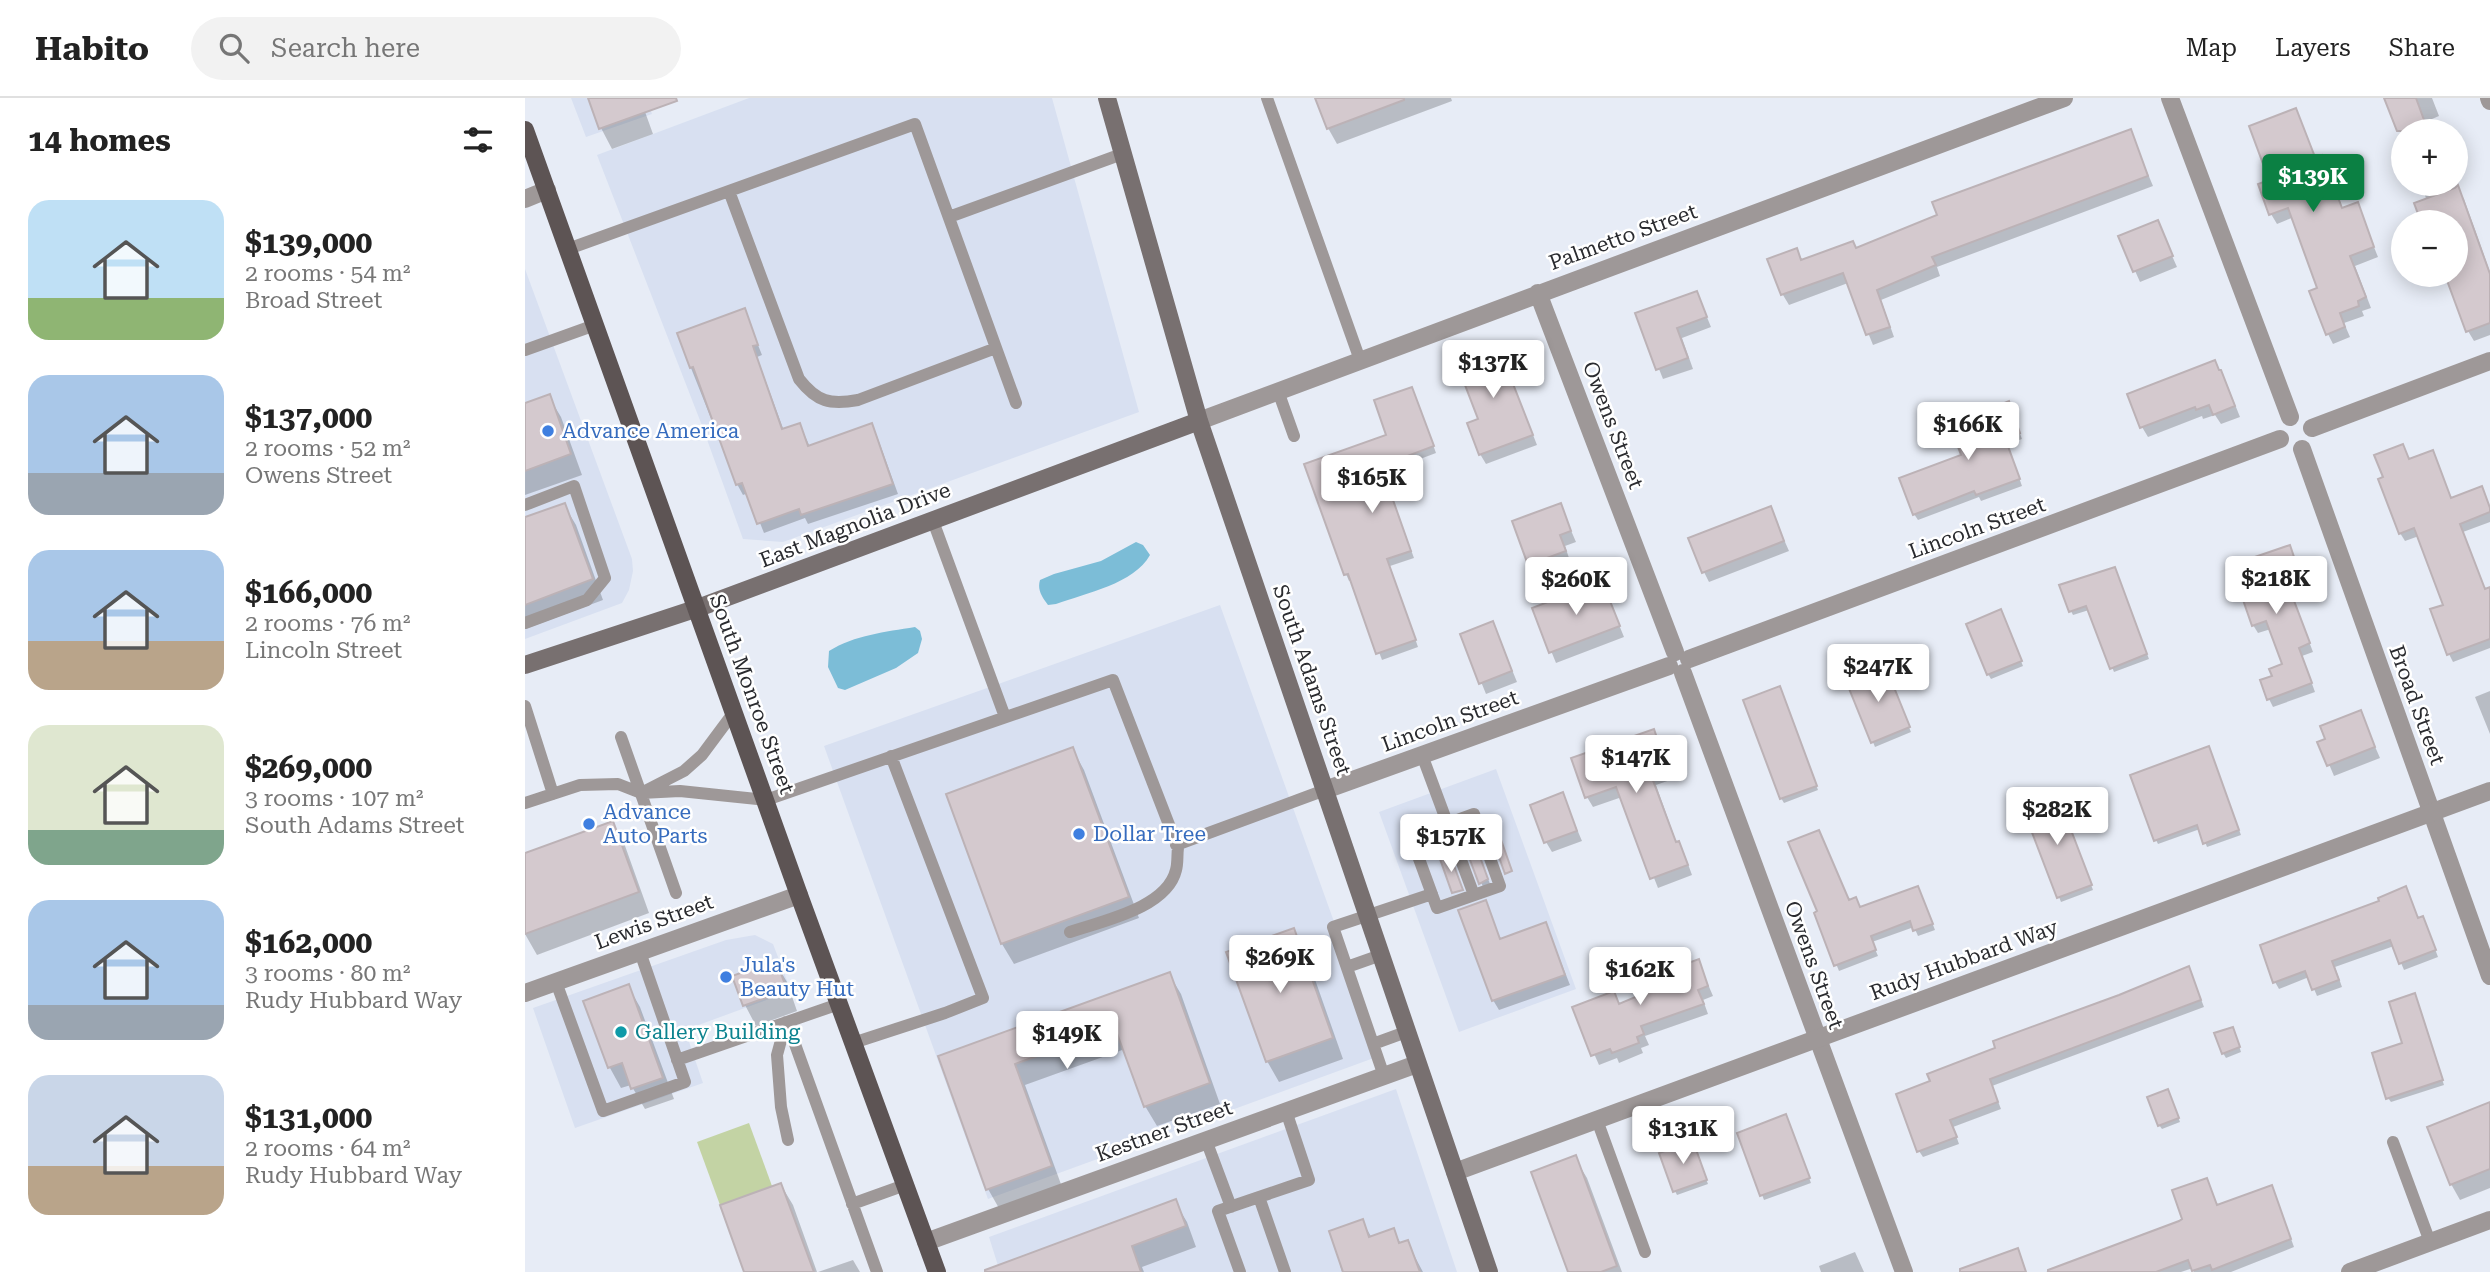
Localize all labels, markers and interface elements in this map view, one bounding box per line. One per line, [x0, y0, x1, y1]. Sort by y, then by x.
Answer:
search box [191, 17, 681, 80]
text: Habito [35, 29, 149, 68]
icon: search [215, 29, 253, 67]
text: Search here [271, 33, 420, 63]
text: Map [2186, 34, 2237, 62]
text: Layers [2275, 34, 2351, 62]
text: Share [2389, 34, 2455, 62]
map controls [2391, 119, 2468, 287]
button: + [2391, 119, 2468, 196]
icon: filters [459, 121, 497, 159]
text: 14 homes [28, 123, 171, 158]
pin: $139K [2264, 155, 2362, 214]
text: $139K [2278, 163, 2348, 190]
street label: Palmetto Street [1546, 199, 1700, 275]
button: − [2391, 210, 2468, 287]
text: $139,000 [245, 225, 372, 260]
icon: home [84, 228, 168, 312]
text: 2 rooms · 54 m² [245, 260, 411, 287]
text: Broad Street [245, 287, 382, 314]
pin: $137K [1444, 341, 1542, 400]
text: $137K [1458, 349, 1528, 376]
street label: Owens Street [1578, 358, 1648, 492]
text: $137,000 [245, 400, 372, 435]
pin: $166K [1919, 402, 2017, 462]
icon: home [84, 403, 168, 487]
text: $166K [1933, 411, 2003, 438]
place label: Advance America [562, 419, 740, 443]
marker: Advance America [540, 423, 556, 439]
text: 2 rooms · 52 m² [245, 435, 411, 462]
pin: $165K [1323, 456, 1421, 515]
text: Owens Street [245, 462, 392, 489]
text: $165K [1337, 464, 1407, 491]
street label: East Magnolia Drive [756, 478, 954, 572]
street label: Lincoln Street [1905, 492, 2049, 564]
pin: $218K [2227, 556, 2325, 616]
pin: $260K [1527, 558, 1625, 617]
text: $218K [2241, 565, 2311, 592]
text: $260K [1541, 566, 1611, 593]
text: $166,000 [245, 575, 372, 610]
icon: home [84, 578, 168, 662]
street label: South Adams Street [1268, 581, 1356, 779]
street label: South Monroe Street [705, 591, 799, 797]
text: 2 rooms · 76 m² [245, 610, 411, 637]
text: Lincoln Street [245, 637, 402, 664]
street label: Broad Street [2384, 642, 2450, 768]
pin: $247K [1829, 644, 1927, 704]
text: $247K [1843, 653, 1913, 680]
street label: Lincoln Street [1378, 685, 1522, 757]
pin: $147K [1587, 736, 1685, 795]
text: $147K [1601, 744, 1671, 771]
text: $269,000 [245, 750, 372, 785]
icon: home [84, 753, 168, 837]
text: 3 rooms · 107 m² [245, 785, 423, 812]
pin: $282K [2008, 788, 2106, 847]
text: $282K [2022, 796, 2092, 823]
place label: Advance Auto Parts [603, 800, 707, 848]
text: South Adams Street [245, 812, 464, 839]
pin: $157K [1402, 814, 1500, 874]
marker: Advance Auto Parts [581, 816, 597, 832]
place label: Dollar Tree [1093, 822, 1206, 846]
text: $157K [1416, 823, 1486, 850]
marker: Dollar Tree [1071, 826, 1087, 842]
street label: Lewis Street [592, 889, 717, 955]
street label: Owens Street [1780, 898, 1848, 1032]
street label: Rudy Hubbard Way [1867, 915, 2062, 1005]
text: $162,000 [245, 925, 372, 960]
icon: home [84, 928, 168, 1012]
pin: $269K [1231, 936, 1329, 995]
text: $269K [1245, 944, 1315, 971]
pin: $162K [1591, 948, 1689, 1007]
place label: Jula's Beauty Hut [740, 953, 854, 1001]
text: $162K [1605, 956, 1675, 983]
text: 3 rooms · 80 m² [245, 960, 411, 987]
marker: Jula's Beauty Hut [718, 969, 734, 985]
text: Rudy Hubbard Way [245, 987, 462, 1014]
pin: $149K [1018, 1012, 1116, 1071]
place label: Gallery Building [635, 1020, 800, 1044]
text: $149K [1032, 1020, 1102, 1047]
marker: Gallery Building [613, 1024, 629, 1040]
street label: Kestner Street [1092, 1095, 1236, 1167]
text: $131,000 [245, 1100, 372, 1135]
icon: home [84, 1103, 168, 1187]
pin: $131K [1634, 1107, 1732, 1166]
text: $131K [1648, 1115, 1718, 1142]
text: 2 rooms · 64 m² [245, 1135, 411, 1162]
text: Rudy Hubbard Way [245, 1162, 462, 1189]

